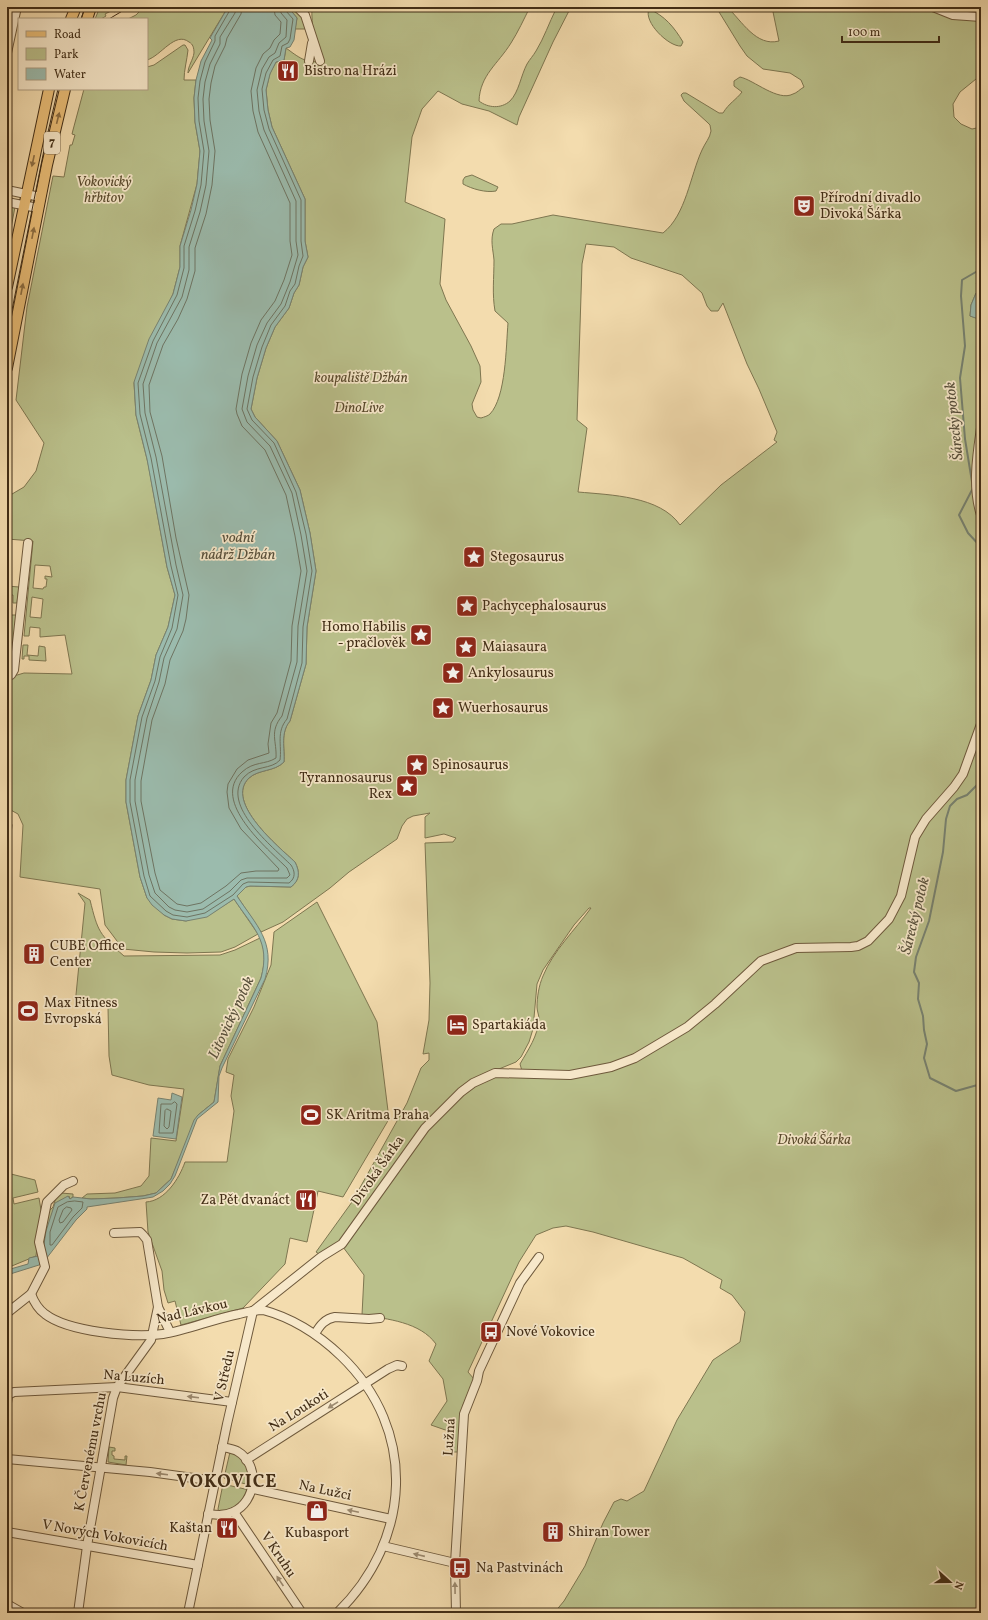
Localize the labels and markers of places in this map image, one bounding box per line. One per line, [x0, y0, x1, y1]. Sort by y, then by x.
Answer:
restaurant icon: Bistro na Hrázi [275, 58, 301, 84]
place label: Bistro na Hrázi [304, 62, 397, 81]
place label: Přírodní divadlo Divoká Šárka [820, 189, 921, 224]
theatre icon: Přírodní divadlo Divoká Šárka [791, 193, 817, 219]
place icon: Stegosaurus [461, 544, 487, 570]
place label: Stegosaurus [490, 548, 564, 567]
place icon: Pachycephalosaurus [454, 593, 480, 619]
place label: Pachycephalosaurus [482, 597, 607, 616]
place label: Homo Habilis - pračlověk [322, 618, 406, 653]
place icon: Homo Habilis - pračlověk [408, 622, 434, 648]
place icon: Maiasaura [453, 634, 479, 660]
place label: Maiasaura [482, 638, 547, 657]
place icon: Ankylosaurus [440, 660, 466, 686]
place label: Ankylosaurus [468, 664, 554, 683]
place icon: Wuerhosaurus [430, 695, 456, 721]
place label: Wuerhosaurus [458, 699, 548, 718]
place icon: Spinosaurus [404, 752, 430, 778]
place label: Spinosaurus [432, 756, 508, 775]
place label: Tyrannosaurus Rex [299, 769, 392, 804]
place icon: Tyrannosaurus Rex [394, 773, 420, 799]
place label: CUBE Office Center [50, 937, 125, 972]
building icon: CUBE Office Center [21, 941, 47, 967]
place label: Max Fitness Evropská [44, 994, 118, 1029]
sports icon: Max Fitness Evropská [15, 998, 41, 1024]
hotel icon: Spartakiáda [444, 1012, 470, 1038]
place label: Spartakiáda [472, 1016, 546, 1035]
sports icon: SK Aritma Praha [298, 1102, 324, 1128]
place label: SK Aritma Praha [326, 1106, 429, 1125]
restaurant icon: Za Pět dvanáct [293, 1187, 319, 1213]
place label: Za Pět dvanáct [200, 1191, 290, 1210]
bus stop icon: Nové Vokovice [478, 1319, 504, 1345]
place label: Nové Vokovice [506, 1323, 595, 1342]
shop icon: Kubasport [304, 1498, 330, 1524]
restaurant icon: Kaštan [214, 1515, 240, 1541]
place label: Kaštan [169, 1519, 212, 1538]
building icon: Shiran Tower [540, 1519, 566, 1545]
place label: Shiran Tower [568, 1523, 650, 1542]
place label: Kubasport [285, 1524, 349, 1543]
bus stop icon: Na Pastvinách [447, 1555, 473, 1581]
place label: Na Pastvinách [476, 1559, 563, 1578]

